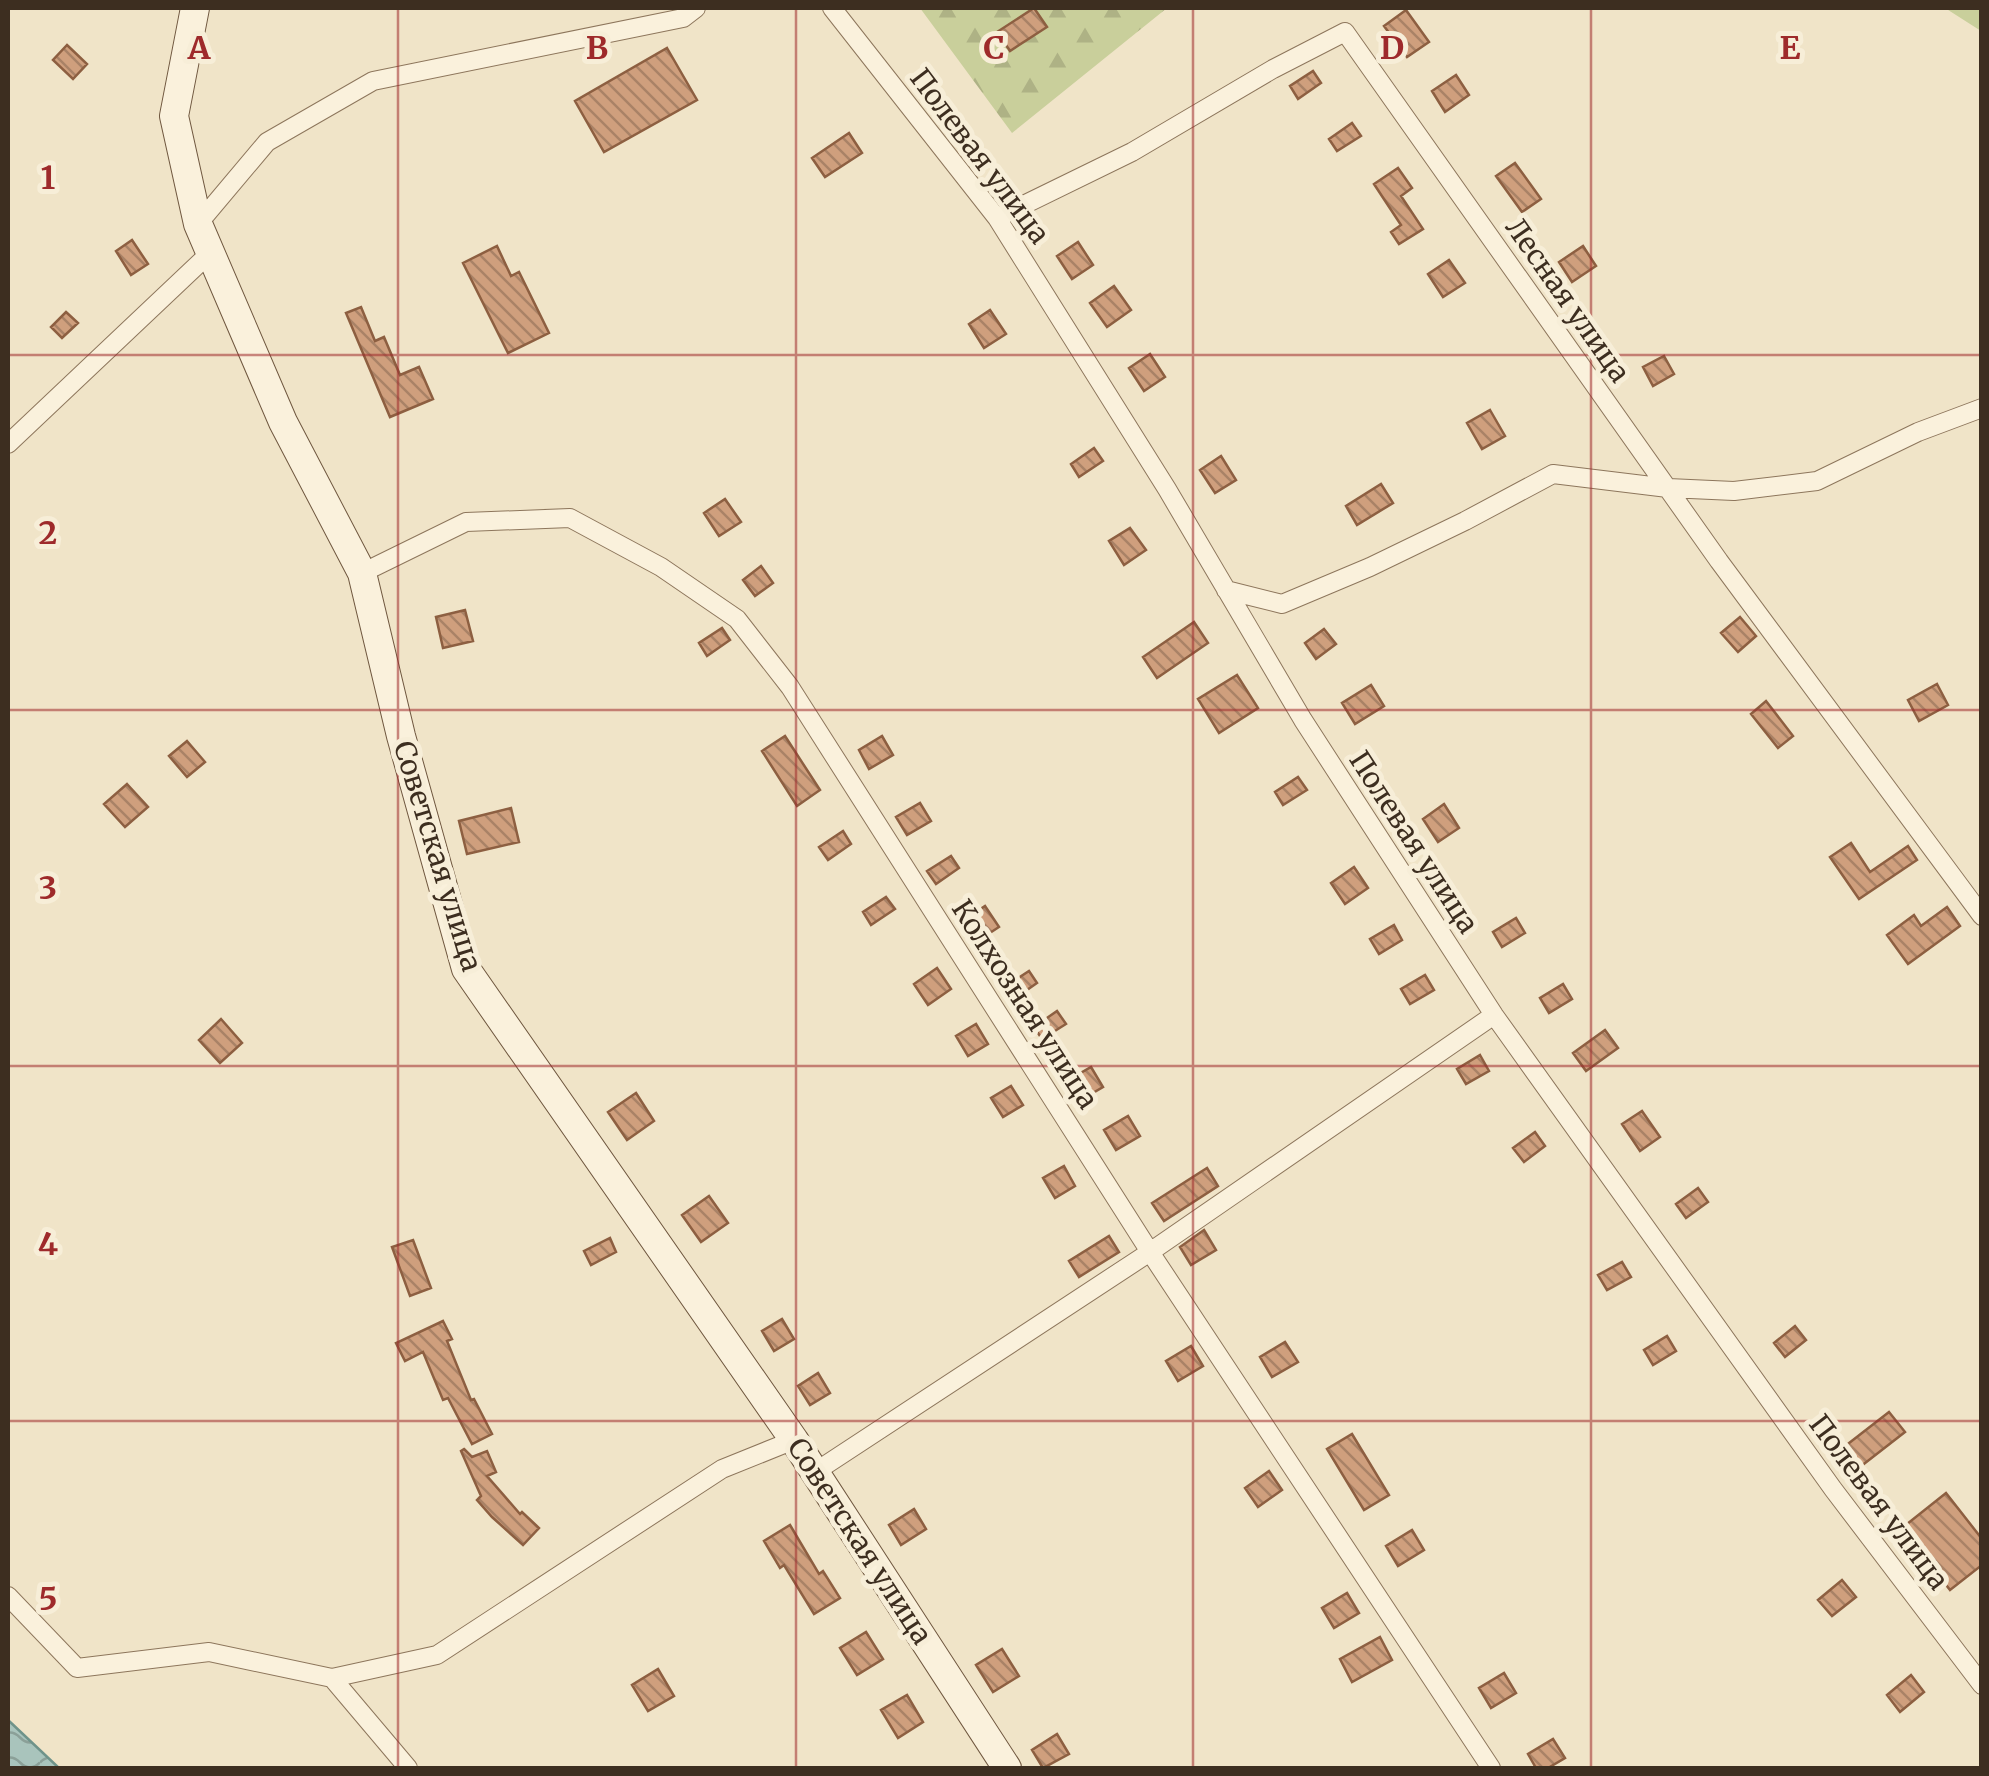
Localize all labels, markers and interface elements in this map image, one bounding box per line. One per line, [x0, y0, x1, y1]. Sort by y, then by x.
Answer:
text: A [187, 28, 212, 68]
text: B [586, 28, 608, 68]
text: C [983, 28, 1005, 68]
text: D [1380, 28, 1404, 68]
text: E [1780, 28, 1801, 68]
street label: Полевая улица [902, 61, 1058, 251]
text: 1 [41, 158, 56, 198]
street label: Лесная улица [1498, 211, 1638, 389]
text: 2 [39, 513, 57, 553]
street label: Советская улица [386, 736, 490, 976]
street label: Полевая улица [1342, 744, 1486, 940]
text: 3 [39, 868, 57, 908]
street label: Колхозная улица [944, 893, 1106, 1115]
text: 4 [38, 1224, 58, 1264]
street label: Полевая улица [1801, 1407, 1957, 1597]
street label: Советская улица [780, 1431, 940, 1651]
text: 5 [39, 1579, 57, 1619]

